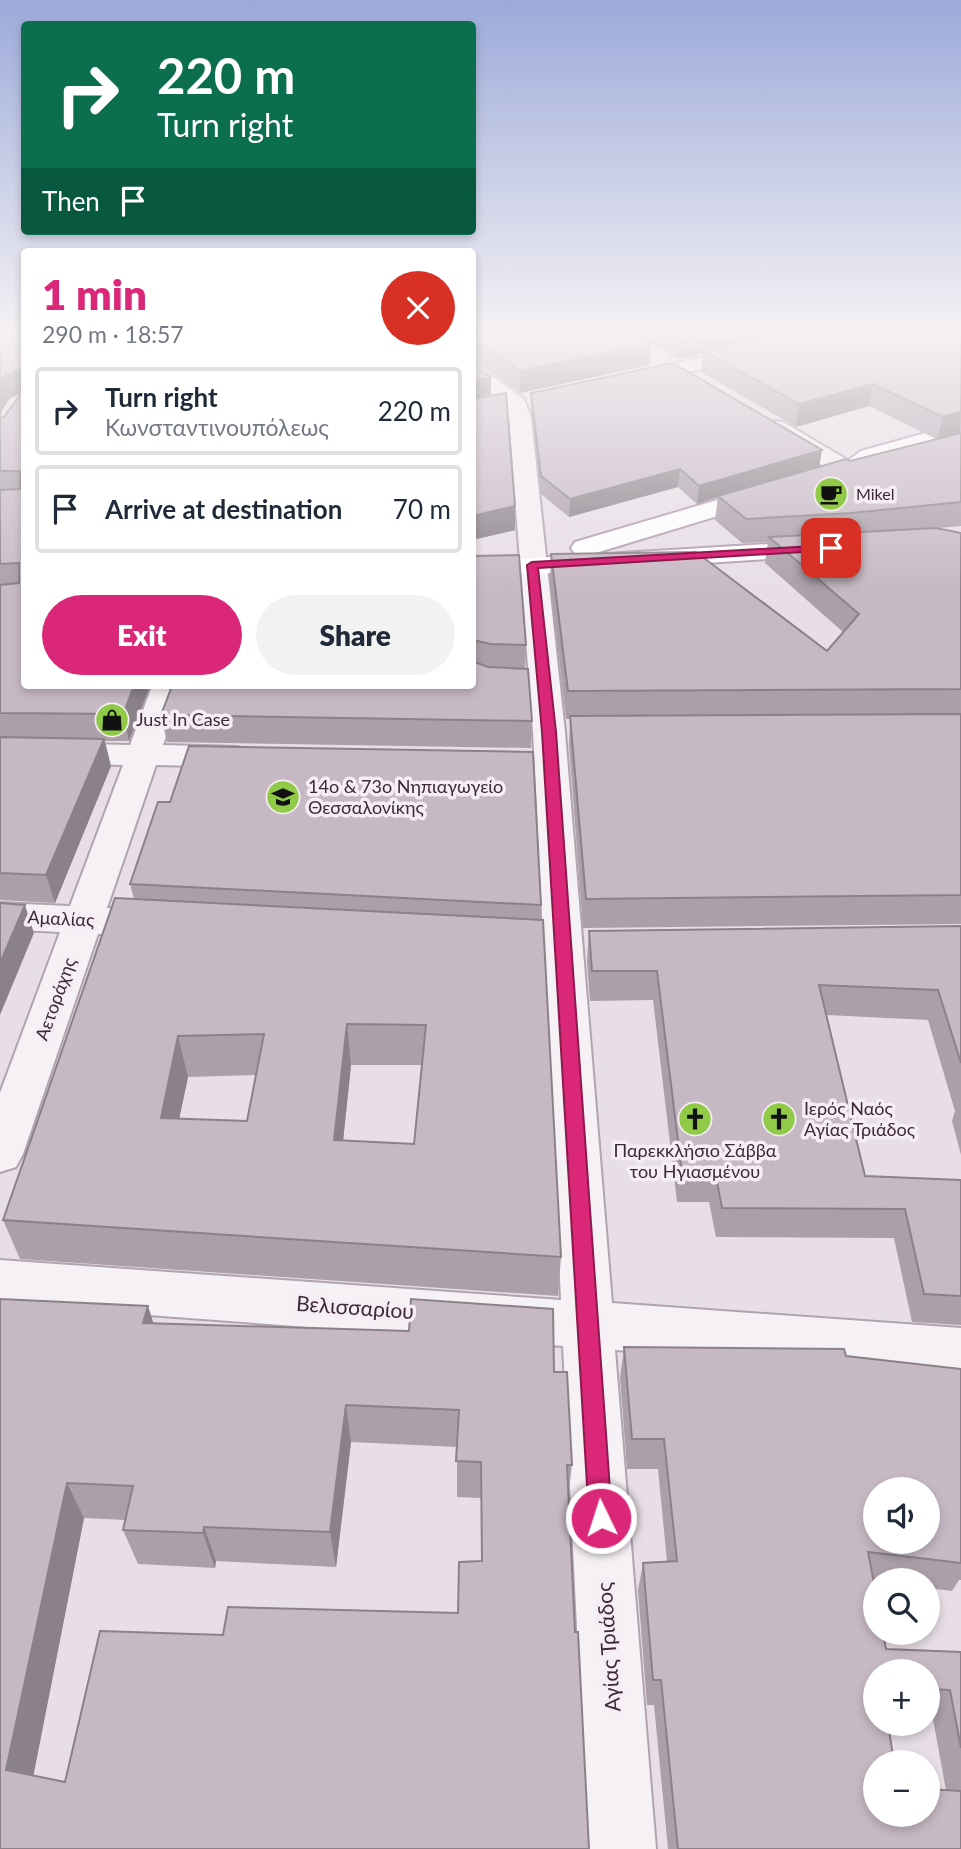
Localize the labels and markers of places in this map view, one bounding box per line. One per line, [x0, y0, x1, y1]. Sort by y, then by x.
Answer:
cafe icon: Mikel [812, 475, 850, 513]
place label: Mikel [856, 484, 894, 503]
pin [801, 518, 861, 578]
shop icon: Just In Case [93, 701, 131, 739]
place label: Just In Case [136, 708, 230, 730]
place label: 14ο & 73ο Νηπιαγωγείο Θεσσαλονίκης [308, 775, 503, 818]
school or university icon: 14ο & 73ο Νηπιαγωγείο Θεσσαλονίκης [264, 778, 302, 816]
place label: Ιερός Ναός Αγίας Τριάδος [804, 1097, 916, 1140]
church icon: Παρεκκλήσιο Σάββα του Ηγιασμένου [676, 1100, 714, 1138]
church icon: Ιερός Ναός Αγίας Τριάδος [760, 1100, 798, 1138]
place label: Παρεκκλήσιο Σάββα του Ηγιασμένου [613, 1139, 777, 1182]

